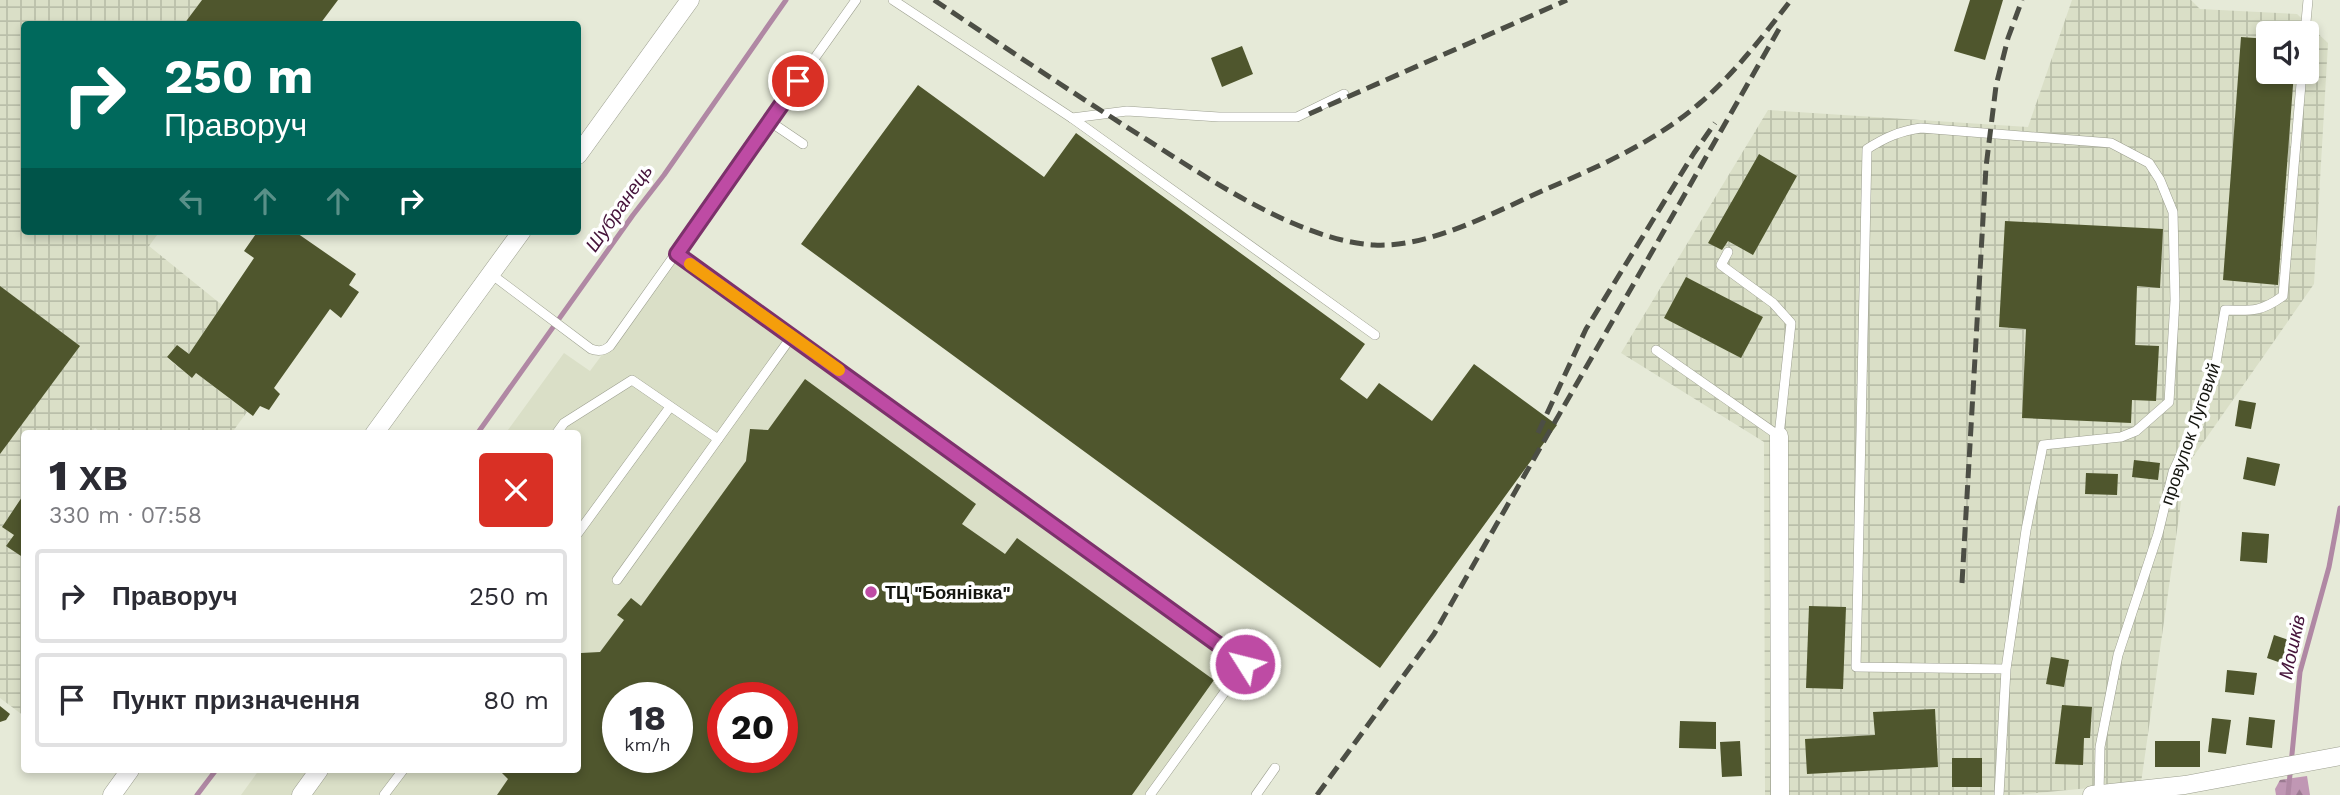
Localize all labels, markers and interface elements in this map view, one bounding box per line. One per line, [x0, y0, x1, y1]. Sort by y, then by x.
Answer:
map controls [2256, 21, 2319, 84]
button: sound [2256, 21, 2319, 84]
text: 250 m [164, 47, 313, 105]
icon: right [49, 49, 140, 140]
pin [768, 51, 828, 111]
icon: arrive [779, 62, 817, 100]
text: Праворуч [164, 106, 307, 144]
water label: Шубранець [581, 160, 657, 256]
icon: left [173, 182, 211, 220]
icon: ahead [246, 182, 284, 220]
icon: ahead [319, 182, 357, 220]
icon: right [392, 182, 430, 220]
street label: провулок Луговий [2156, 360, 2224, 508]
text: 1 хв [49, 451, 128, 500]
button: close [479, 453, 553, 527]
text: 330 m · 07:58 [49, 502, 202, 529]
icon: right [53, 577, 91, 615]
text: Праворуч [112, 581, 238, 611]
text: 250 m [469, 581, 549, 611]
place label: ТЦ "Боянівка" [885, 582, 1011, 603]
marker: ТЦ "Боянівка" [863, 584, 879, 600]
water label: Мошків [2274, 613, 2310, 681]
position arrow [1208, 627, 1282, 701]
icon: arrive [53, 681, 91, 719]
speed limit sign: 20 [707, 682, 798, 773]
text: Пункт призначення [112, 685, 360, 715]
text: 80 m [483, 685, 549, 715]
text: 18 [629, 697, 666, 739]
text: km/h [624, 734, 671, 755]

